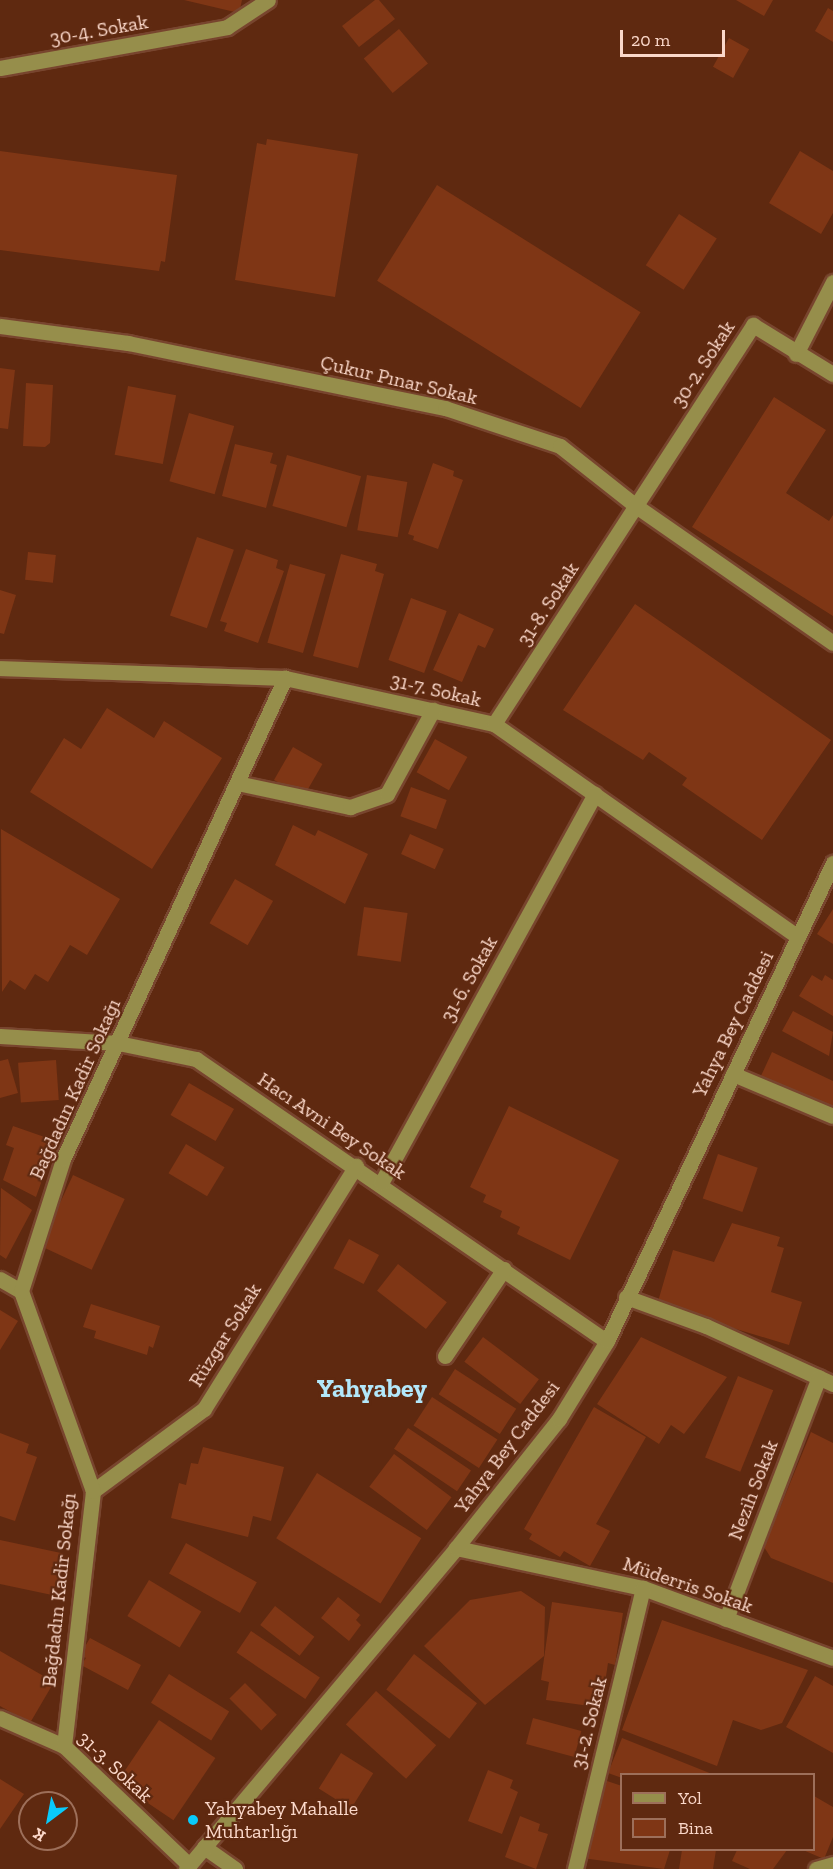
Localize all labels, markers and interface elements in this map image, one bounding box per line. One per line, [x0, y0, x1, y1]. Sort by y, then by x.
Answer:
street label: 30-4. Sokak [48, 10, 150, 50]
scale bar [623, 18, 728, 56]
text: 20 m [631, 29, 670, 51]
street label: 30-2. Sokak [666, 316, 740, 412]
street label: Çukur Pınar Sokak [318, 350, 480, 410]
street label: 31-8. Sokak [512, 558, 584, 650]
street label: 31-7. Sokak [388, 668, 484, 712]
street label: 31-6. Sokak [436, 932, 502, 1026]
street label: Yahya Bey Caddesi [687, 947, 779, 1101]
street label: Bağdadın Kadir Sokağı [24, 995, 126, 1183]
street label: Hacı Avni Bey Sokak [253, 1067, 411, 1185]
street label: Rüzgar Sokak [184, 1279, 266, 1391]
district label: Yahyabey [317, 1373, 427, 1405]
street label: Yahya Bey Caddesi [449, 1376, 565, 1518]
street label: Nezih Sokak [723, 1436, 783, 1544]
street label: Bağdadın Kadir Sokağı [37, 1492, 81, 1688]
street label: Müderris Sokak [620, 1552, 756, 1618]
street label: 31-2. Sokak [566, 1674, 612, 1772]
street label: 31-3. Sokak [73, 1726, 157, 1808]
legend [620, 1773, 815, 1851]
text: Yol [678, 1787, 702, 1809]
north arrow [18, 1791, 78, 1851]
place label: Yahyabey Mahalle Muhtarlığı [205, 1796, 359, 1843]
marker: Yahyabey Mahalle Muhtarlığı [186, 1813, 200, 1827]
text: Bina [678, 1817, 713, 1839]
text: K [30, 1824, 49, 1846]

